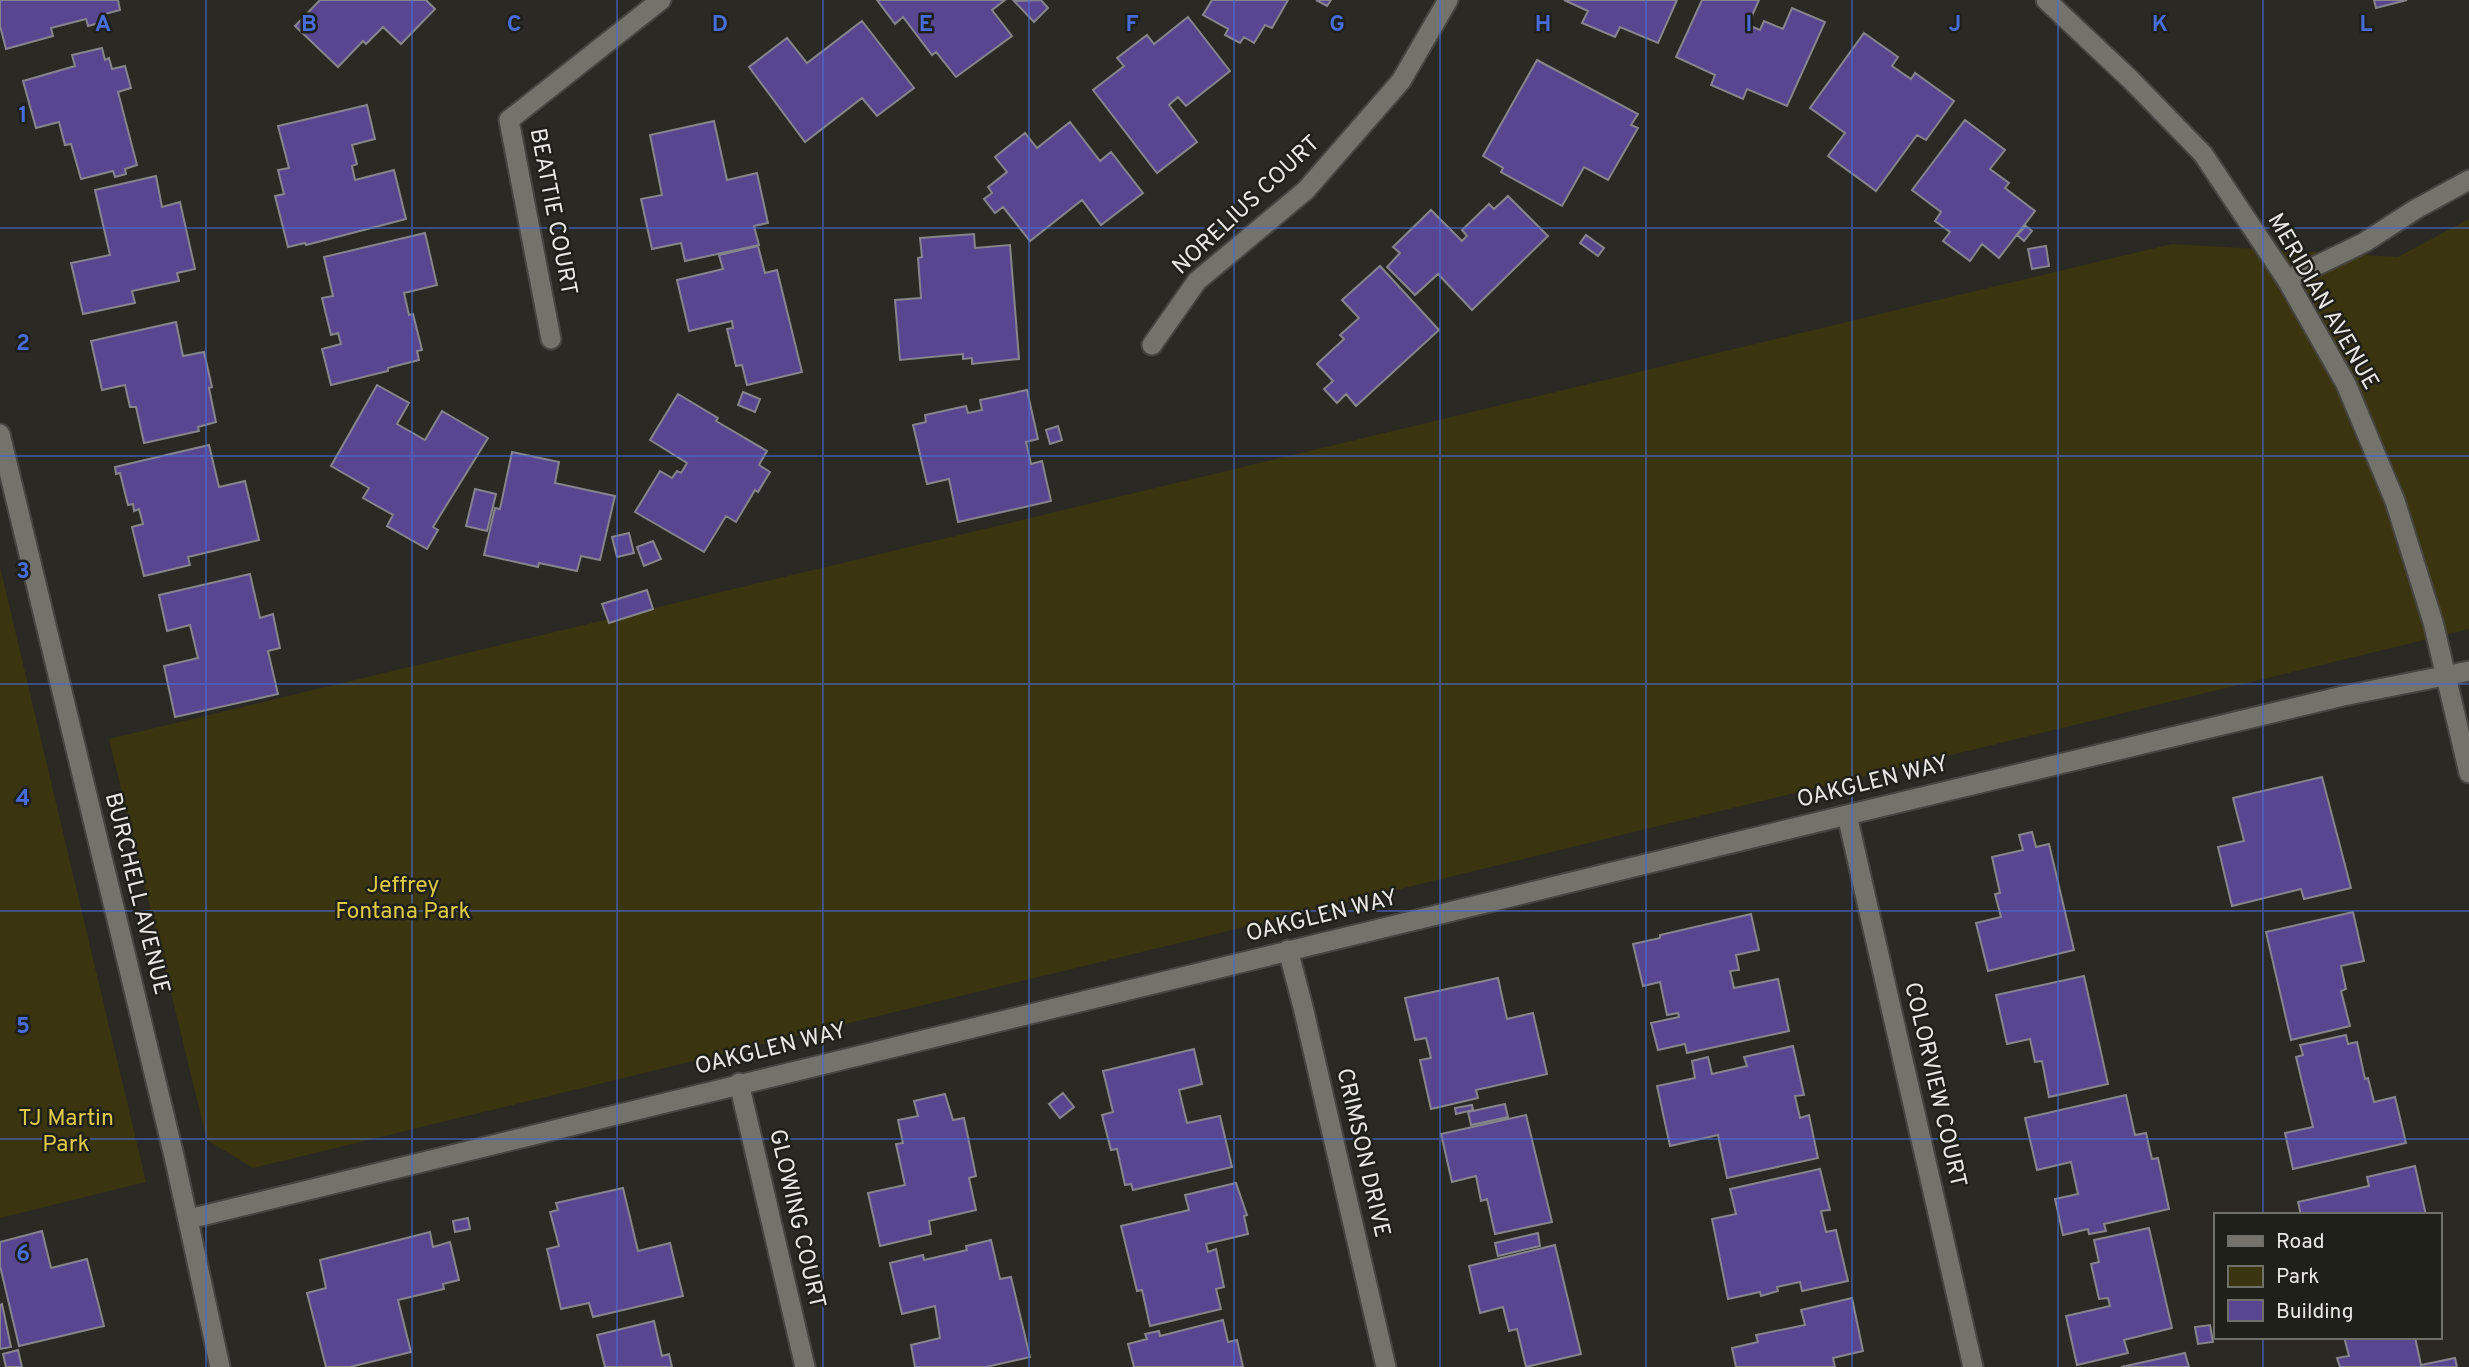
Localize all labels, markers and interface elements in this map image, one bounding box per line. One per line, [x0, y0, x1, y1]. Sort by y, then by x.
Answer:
text: A [95, 11, 111, 40]
text: B [301, 11, 317, 40]
text: C [507, 11, 521, 40]
text: D [712, 11, 728, 40]
text: E [919, 11, 933, 40]
text: F [1125, 11, 1139, 40]
text: G [1329, 11, 1345, 40]
text: H [1535, 11, 1551, 40]
text: I [1746, 11, 1752, 40]
text: J [1949, 11, 1961, 40]
text: K [2152, 11, 2168, 40]
text: L [2359, 11, 2373, 40]
text: 1 [18, 102, 28, 131]
street label: BEATTIE COURT [522, 126, 582, 298]
street label: NORELIUS COURT [1167, 130, 1327, 282]
street label: MERIDIAN AVENUE [2260, 209, 2384, 395]
text: 2 [16, 330, 30, 359]
text: 3 [16, 558, 30, 587]
street label: OAKGLEN WAY [1794, 750, 1952, 816]
text: 4 [16, 785, 30, 814]
street label: BURCHELL AVENUE [97, 790, 175, 998]
park label: Jeffrey Fontana Park [335, 872, 471, 927]
street label: OAKGLEN WAY [1243, 884, 1401, 950]
street label: COLORVIEW COURT [1896, 979, 1972, 1191]
text: 5 [16, 1013, 30, 1042]
street label: OAKGLEN WAY [692, 1017, 850, 1083]
street label: CRIMSON DRIVE [1328, 1066, 1396, 1240]
park label: TJ Martin Park [18, 1105, 114, 1160]
street label: GLOWING COURT [761, 1127, 831, 1311]
legend [2214, 1213, 2441, 1339]
text: Road [2276, 1229, 2325, 1256]
text: 6 [16, 1241, 30, 1270]
text: Park [2276, 1264, 2319, 1291]
text: Building [2276, 1299, 2354, 1326]

